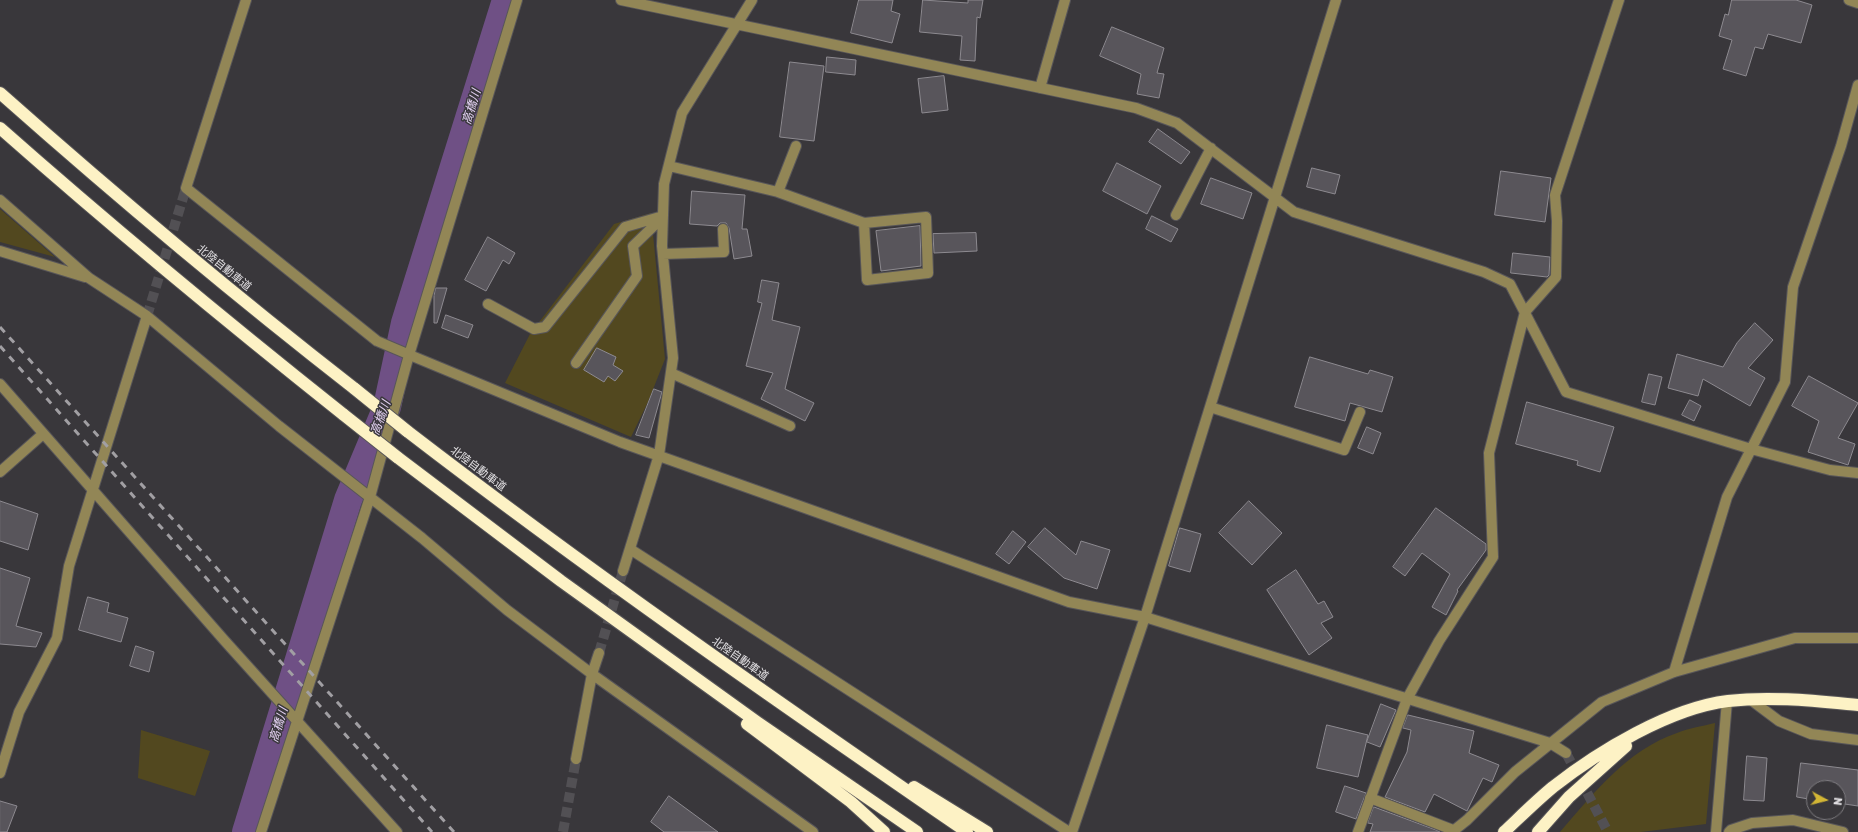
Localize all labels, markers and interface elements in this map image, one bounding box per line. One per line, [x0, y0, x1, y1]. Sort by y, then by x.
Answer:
water label: 高橋川 [460, 88, 484, 126]
street label: 北陸自動車道 [194, 242, 254, 294]
water label: 高橋川 [368, 399, 394, 437]
street label: 北陸自動車道 [448, 444, 508, 494]
street label: 北陸自動車道 [709, 635, 771, 683]
water label: 高橋川 [267, 706, 291, 744]
north arrow [1806, 780, 1846, 820]
text: N [1830, 797, 1844, 806]

